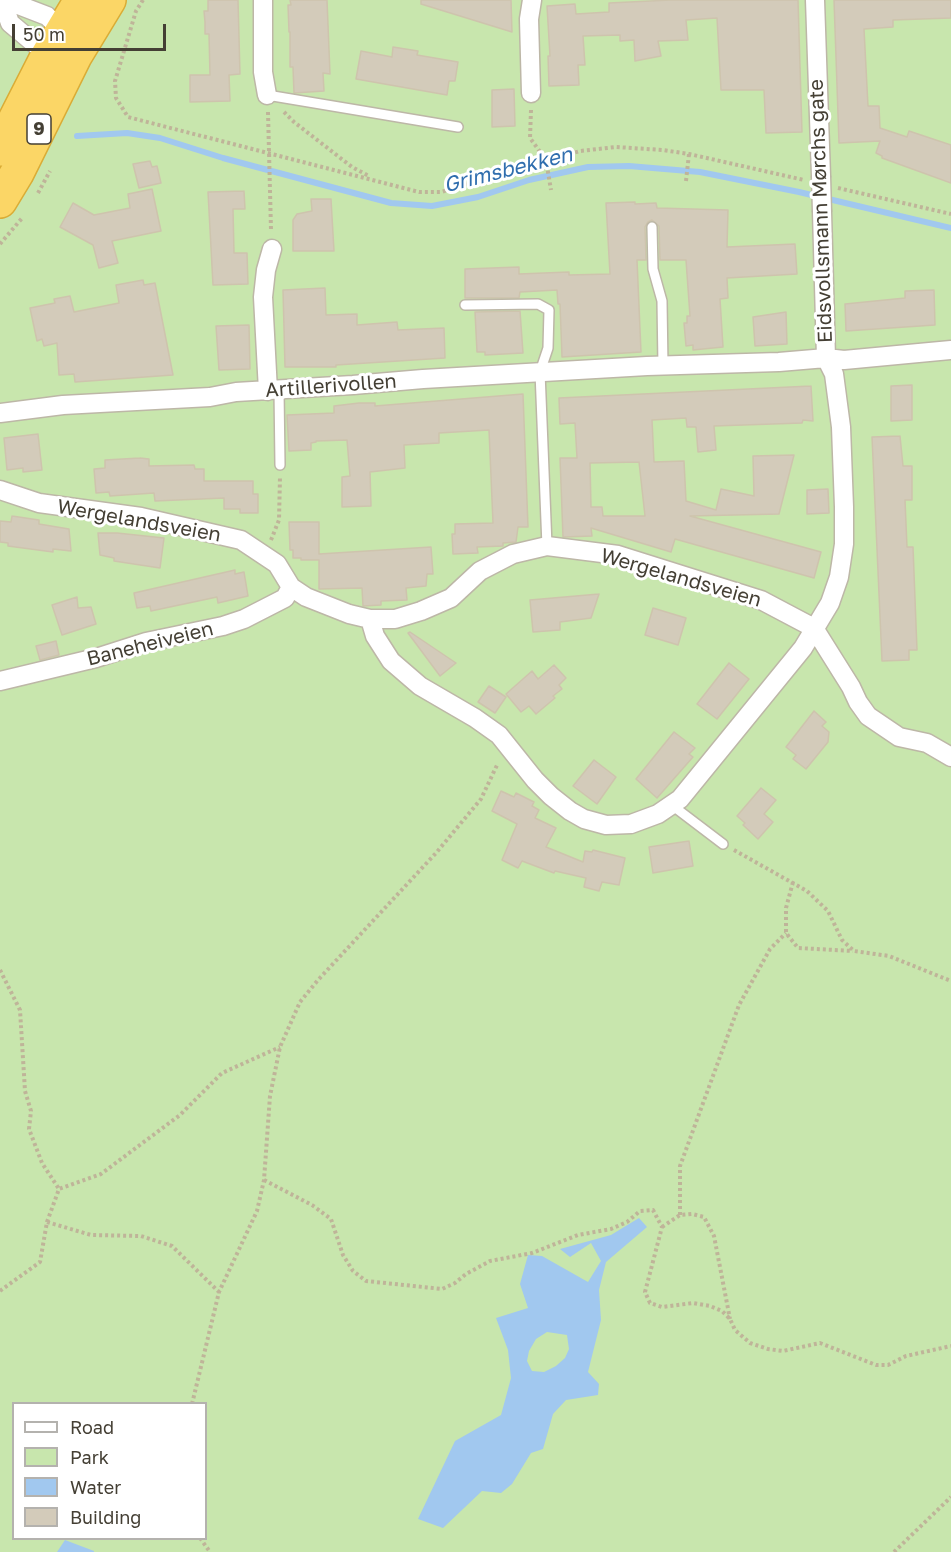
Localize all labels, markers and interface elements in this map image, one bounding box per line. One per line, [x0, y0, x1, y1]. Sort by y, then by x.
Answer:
scale bar [15, 12, 170, 50]
text: 50 m [23, 23, 65, 45]
street label: Eidsvollsmann Mørchs gate [804, 79, 838, 343]
road number: 9 [27, 114, 51, 144]
water label: Grimsbekken [441, 142, 575, 198]
street label: Artillerivollen [265, 369, 397, 403]
street label: Wergelandsveien [55, 495, 223, 547]
street label: Wergelandsveien [598, 544, 764, 612]
street label: Baneheiveien [84, 617, 216, 671]
legend [12, 1402, 207, 1540]
text: Road [70, 1416, 114, 1438]
text: Park [70, 1446, 109, 1468]
text: Water [70, 1476, 121, 1498]
text: Building [70, 1506, 141, 1528]

